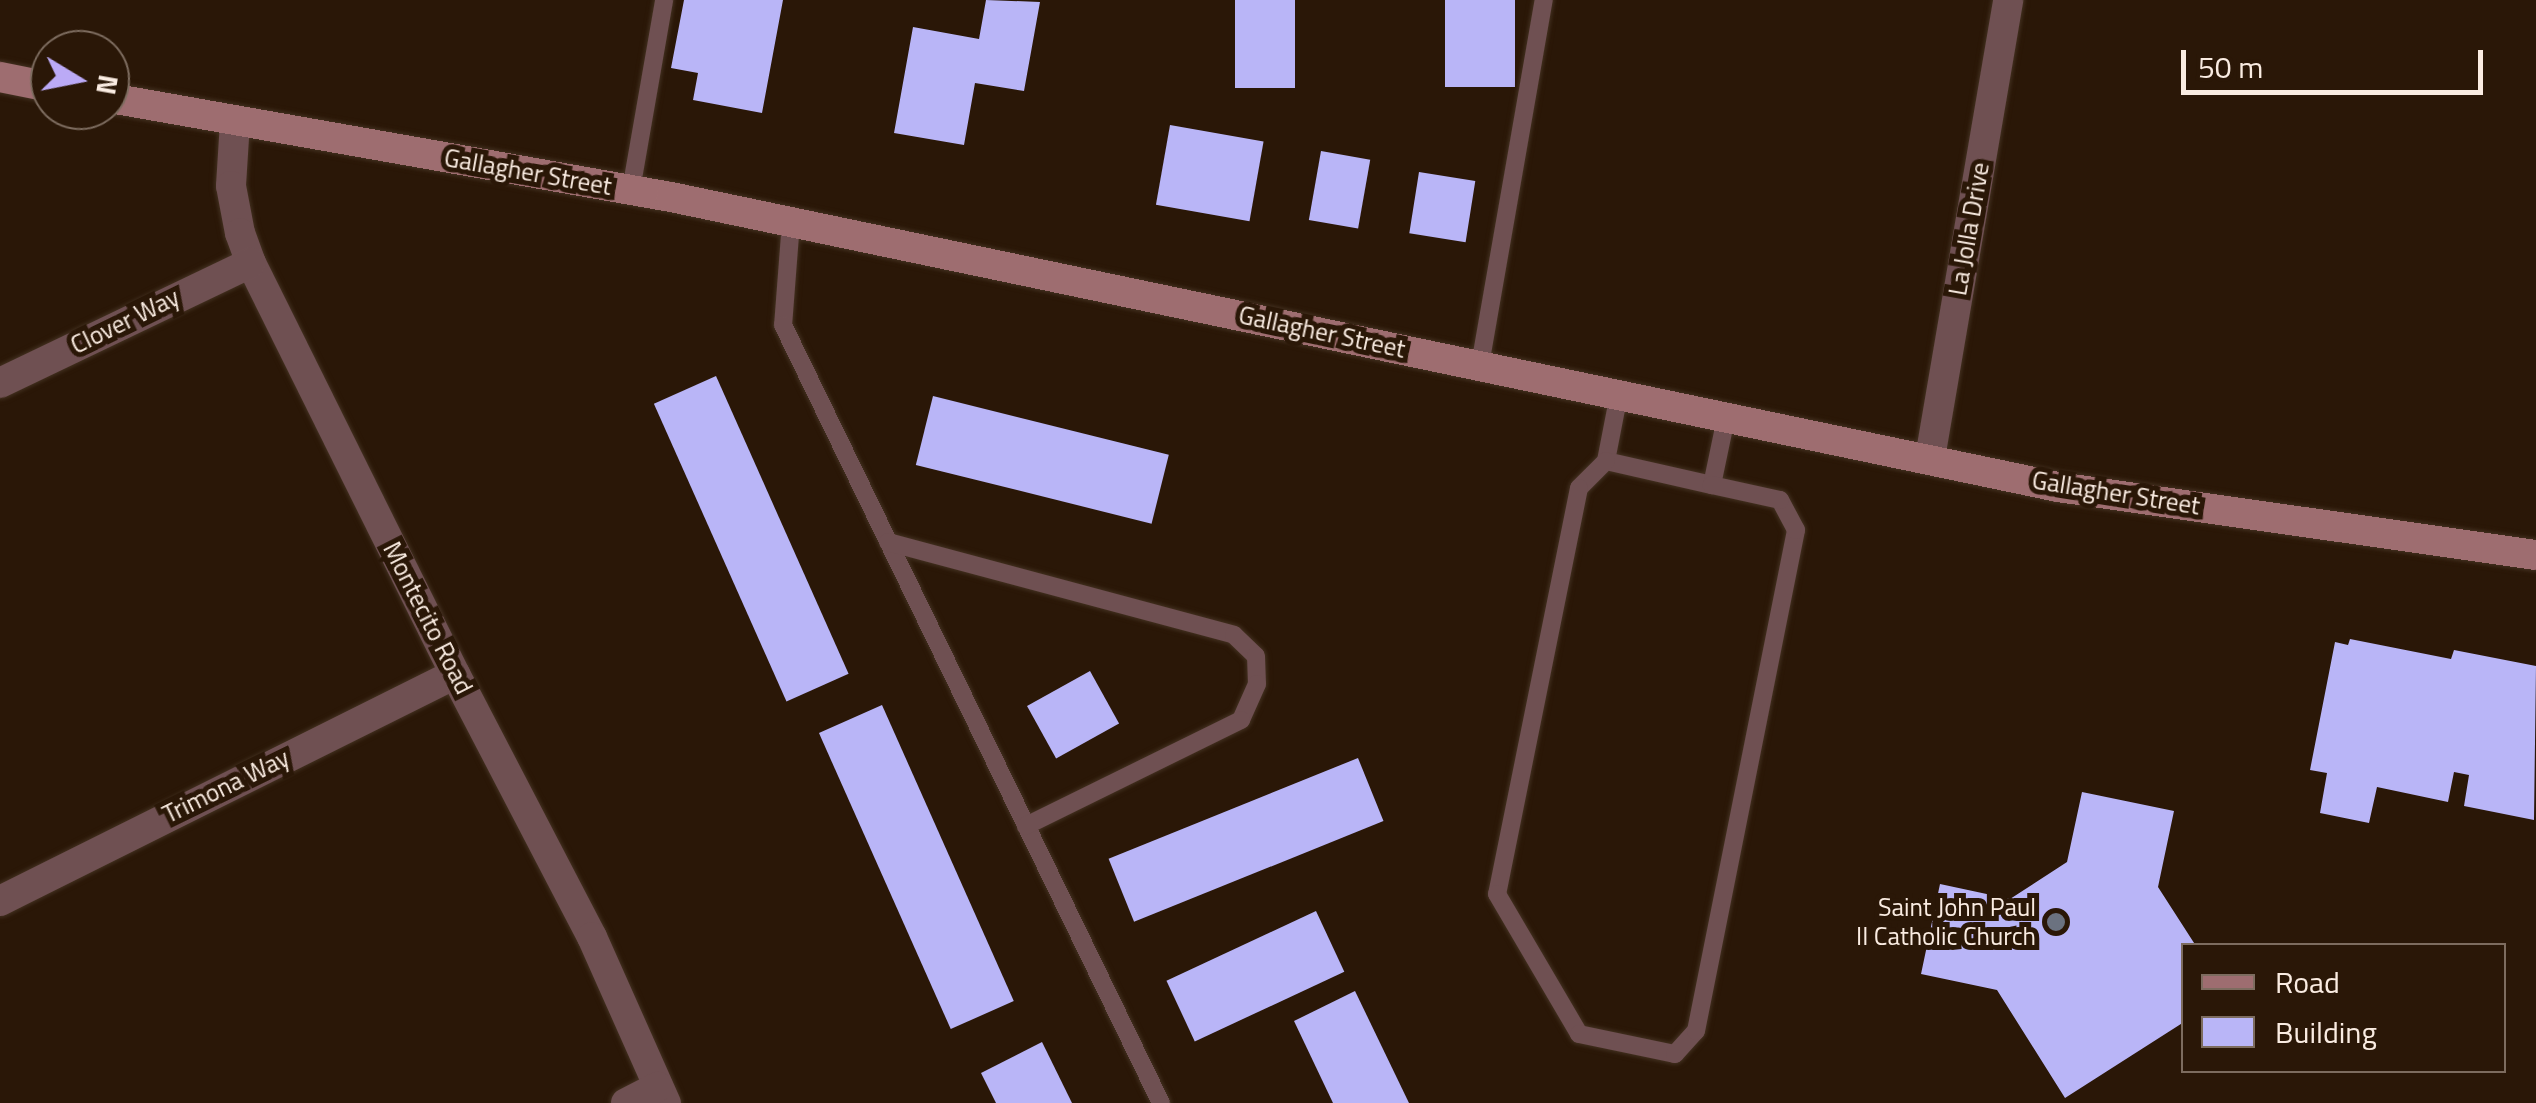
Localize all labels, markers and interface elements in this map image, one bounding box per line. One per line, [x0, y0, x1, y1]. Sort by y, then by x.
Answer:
north arrow [30, 30, 130, 130]
scale bar [2186, 30, 2488, 92]
text: 50 m [2198, 44, 2263, 90]
text: N [85, 72, 131, 98]
street label: Gallagher Street [442, 143, 614, 201]
street label: La Jolla Drive [1943, 160, 1995, 298]
street label: Clover Way [66, 282, 184, 360]
street label: Gallagher Street [1236, 300, 1408, 364]
street label: Gallagher Street [2030, 465, 2202, 521]
street label: Montecito Road [377, 537, 479, 699]
street label: Trimona Way [158, 743, 294, 829]
place label: Saint John Paul II Catholic Church [1856, 893, 2036, 952]
marker: Saint John Paul II Catholic Church [2045, 911, 2067, 933]
legend [2181, 943, 2506, 1073]
text: Road [2275, 959, 2340, 1005]
text: Building [2275, 1009, 2377, 1055]

